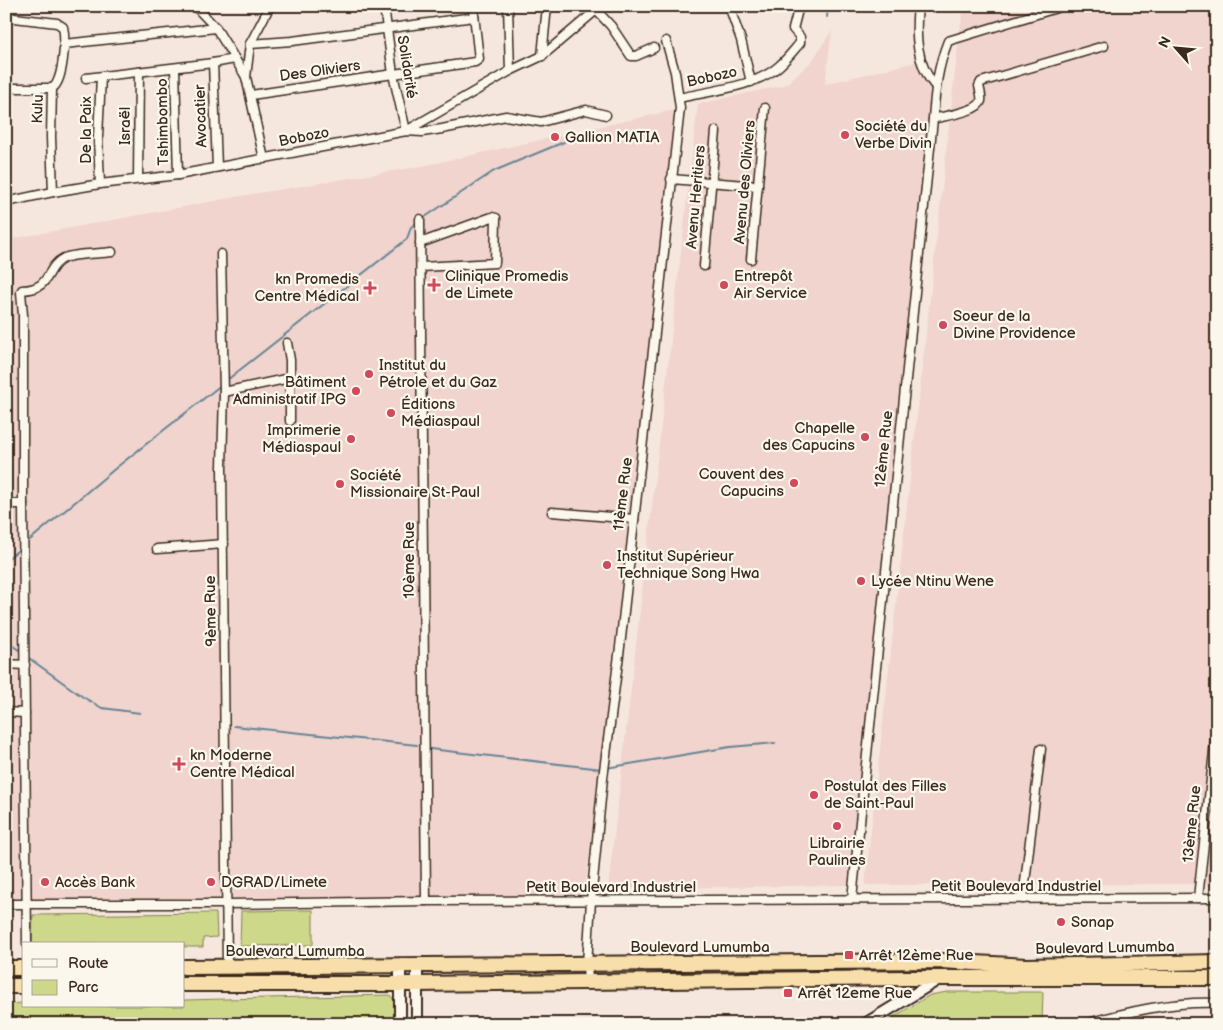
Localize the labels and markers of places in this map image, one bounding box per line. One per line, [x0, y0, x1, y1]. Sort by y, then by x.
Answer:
place label: Société du Verbe Divin [855, 117, 932, 153]
place label: Gallion MATIA [565, 128, 660, 147]
marker: Société du Verbe Divin [839, 129, 851, 141]
marker: Gallion MATIA [549, 131, 561, 143]
place label: Clinique Promedis de Limete [445, 267, 569, 303]
place label: Entrepôt Air Service [734, 267, 807, 303]
place label: kn Promedis Centre Médical [254, 270, 360, 306]
marker: Clinique Promedis de Limete [427, 278, 441, 292]
marker: Entrepôt Air Service [718, 279, 730, 291]
marker: kn Promedis Centre Médical [363, 281, 377, 295]
place label: Soeur de la Divine Providence [953, 307, 1076, 343]
marker: Soeur de la Divine Providence [937, 319, 949, 331]
place label: Institut du Pétrole et du Gaz [379, 356, 498, 392]
marker: Institut du Pétrole et du Gaz [363, 368, 375, 380]
place label: Bâtiment Administratif IPG [233, 373, 346, 409]
marker: Bâtiment Administratif IPG [350, 385, 362, 397]
place label: Éditions Médiaspaul [401, 395, 480, 431]
marker: Éditions Médiaspaul [385, 407, 397, 419]
place label: Chapelle des Capucins [763, 419, 856, 455]
place label: Imprimerie Médiaspaul [262, 421, 341, 457]
marker: Chapelle des Capucins [859, 431, 871, 443]
marker: Imprimerie Médiaspaul [345, 433, 357, 445]
place label: Couvent des Capucins [699, 465, 785, 501]
place label: Société Missionaire St-Paul [350, 466, 480, 502]
marker: Couvent des Capucins [788, 477, 800, 489]
marker: Société Missionaire St-Paul [334, 478, 346, 490]
place label: Institut Supérieur Technique Song Hwa [617, 547, 760, 583]
marker: Institut Supérieur Technique Song Hwa [601, 559, 613, 571]
place label: Lycée Ntinu Wene [871, 572, 994, 591]
marker: Lycée Ntinu Wene [855, 575, 867, 587]
place label: kn Moderne Centre Médical [190, 746, 295, 782]
marker: kn Moderne Centre Médical [172, 757, 186, 771]
place label: Postulat des Filles de Saint-Paul [824, 777, 947, 813]
marker: Postulat des Filles de Saint-Paul [808, 789, 820, 801]
marker: Librairie Paulines [831, 820, 843, 832]
place label: Librairie Paulines [808, 834, 866, 870]
place label: Accès Bank [55, 873, 136, 892]
place label: DGRAD/Limete [221, 873, 327, 892]
marker: Accès Bank [39, 876, 51, 888]
marker: DGRAD/Limete [205, 876, 217, 888]
place label: Sonap [1071, 913, 1115, 932]
marker: Sonap [1055, 916, 1067, 928]
place label: Arrêt 12ème Rue [859, 946, 973, 965]
marker: Arrêt 12ème Rue [843, 949, 855, 961]
place label: Arrêt 12eme Rue [798, 984, 912, 1003]
marker: Arrêt 12eme Rue [782, 987, 794, 999]

